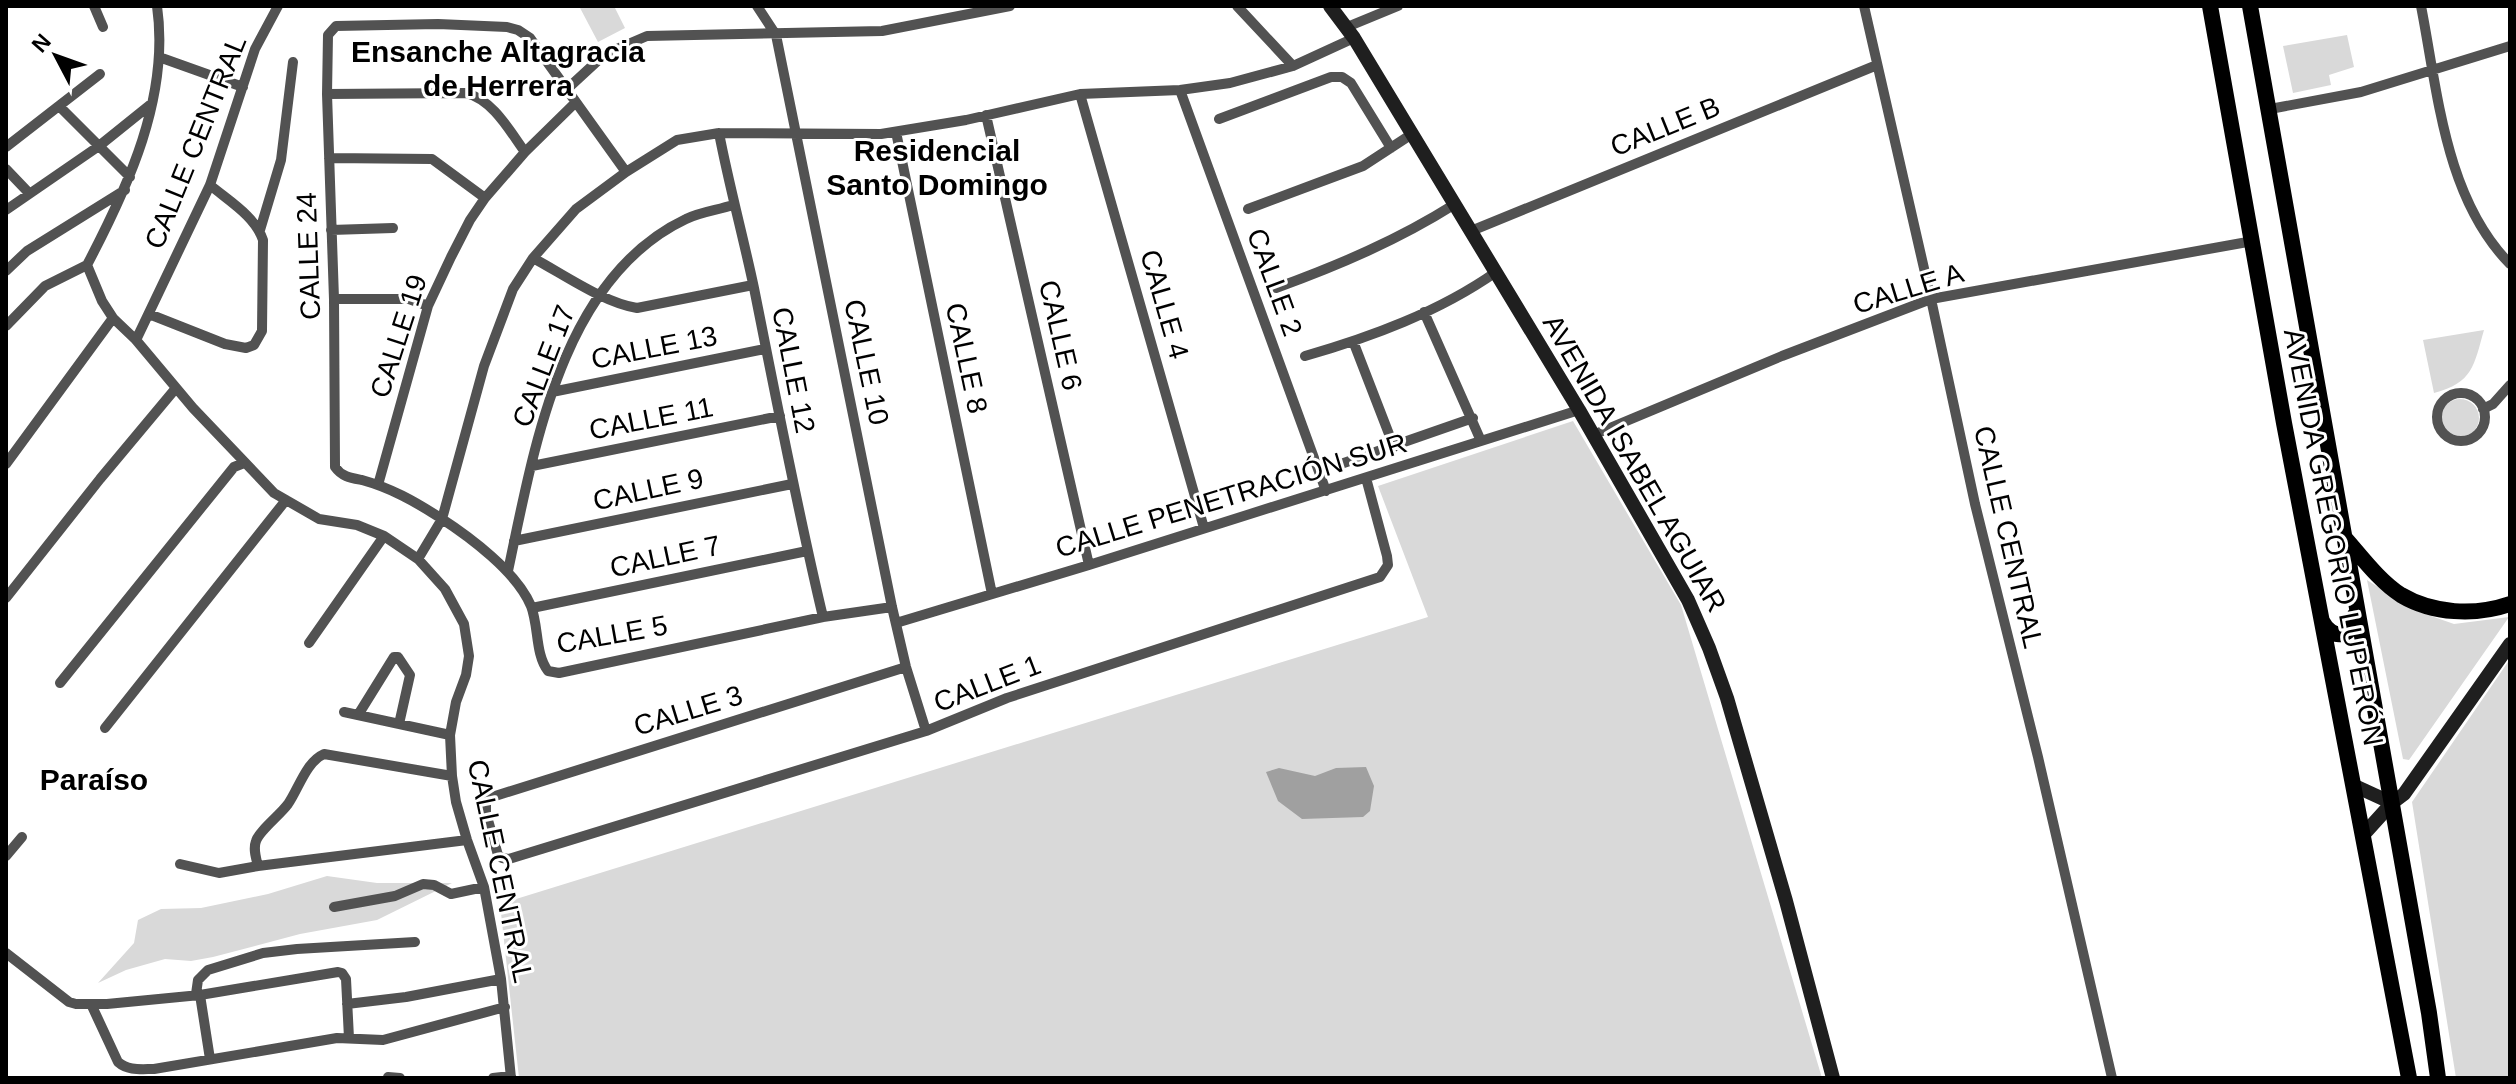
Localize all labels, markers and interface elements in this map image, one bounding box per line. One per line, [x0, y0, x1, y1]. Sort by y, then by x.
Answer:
north arrow [16, 16, 96, 96]
text: N [27, 29, 56, 57]
street label: CALLE CENTRAL [139, 31, 252, 253]
district label: Ensanche Altagracia de Herrera [351, 35, 645, 102]
street label: CALLE B [1606, 91, 1724, 162]
district label: Residencial Santo Domingo [826, 134, 1048, 201]
street label: CALLE 24 [291, 192, 326, 320]
street label: CALLE 2 [1241, 224, 1308, 340]
street label: CALLE 4 [1134, 246, 1195, 362]
street label: CALLE A [1849, 257, 1967, 320]
street label: CALLE 19 [364, 271, 433, 402]
street label: CALLE 6 [1033, 277, 1088, 393]
street label: CALLE 10 [838, 296, 895, 428]
street label: CALLE 8 [940, 300, 993, 416]
street label: CALLE 17 [506, 301, 581, 431]
street label: CALLE 12 [766, 304, 821, 436]
street label: AVENIDA ISABEL AGUIAR [1537, 309, 1732, 617]
street label: CALLE 13 [588, 320, 720, 375]
street label: AVENIDA GREGORIO LUPERÓN [2278, 326, 2389, 748]
street label: CALLE 11 [587, 391, 716, 446]
street label: CALLE CENTRAL [1968, 423, 2049, 651]
street label: CALLE PENETRACIÓN SUR [1052, 427, 1411, 564]
street label: CALLE 9 [590, 463, 706, 516]
street label: CALLE 7 [607, 530, 723, 583]
street label: CALLE 5 [554, 609, 670, 659]
street label: CALLE 1 [929, 649, 1045, 718]
street label: CALLE 3 [630, 679, 746, 742]
street label: CALLE CENTRAL [462, 757, 539, 985]
district label: Paraíso [40, 763, 148, 796]

